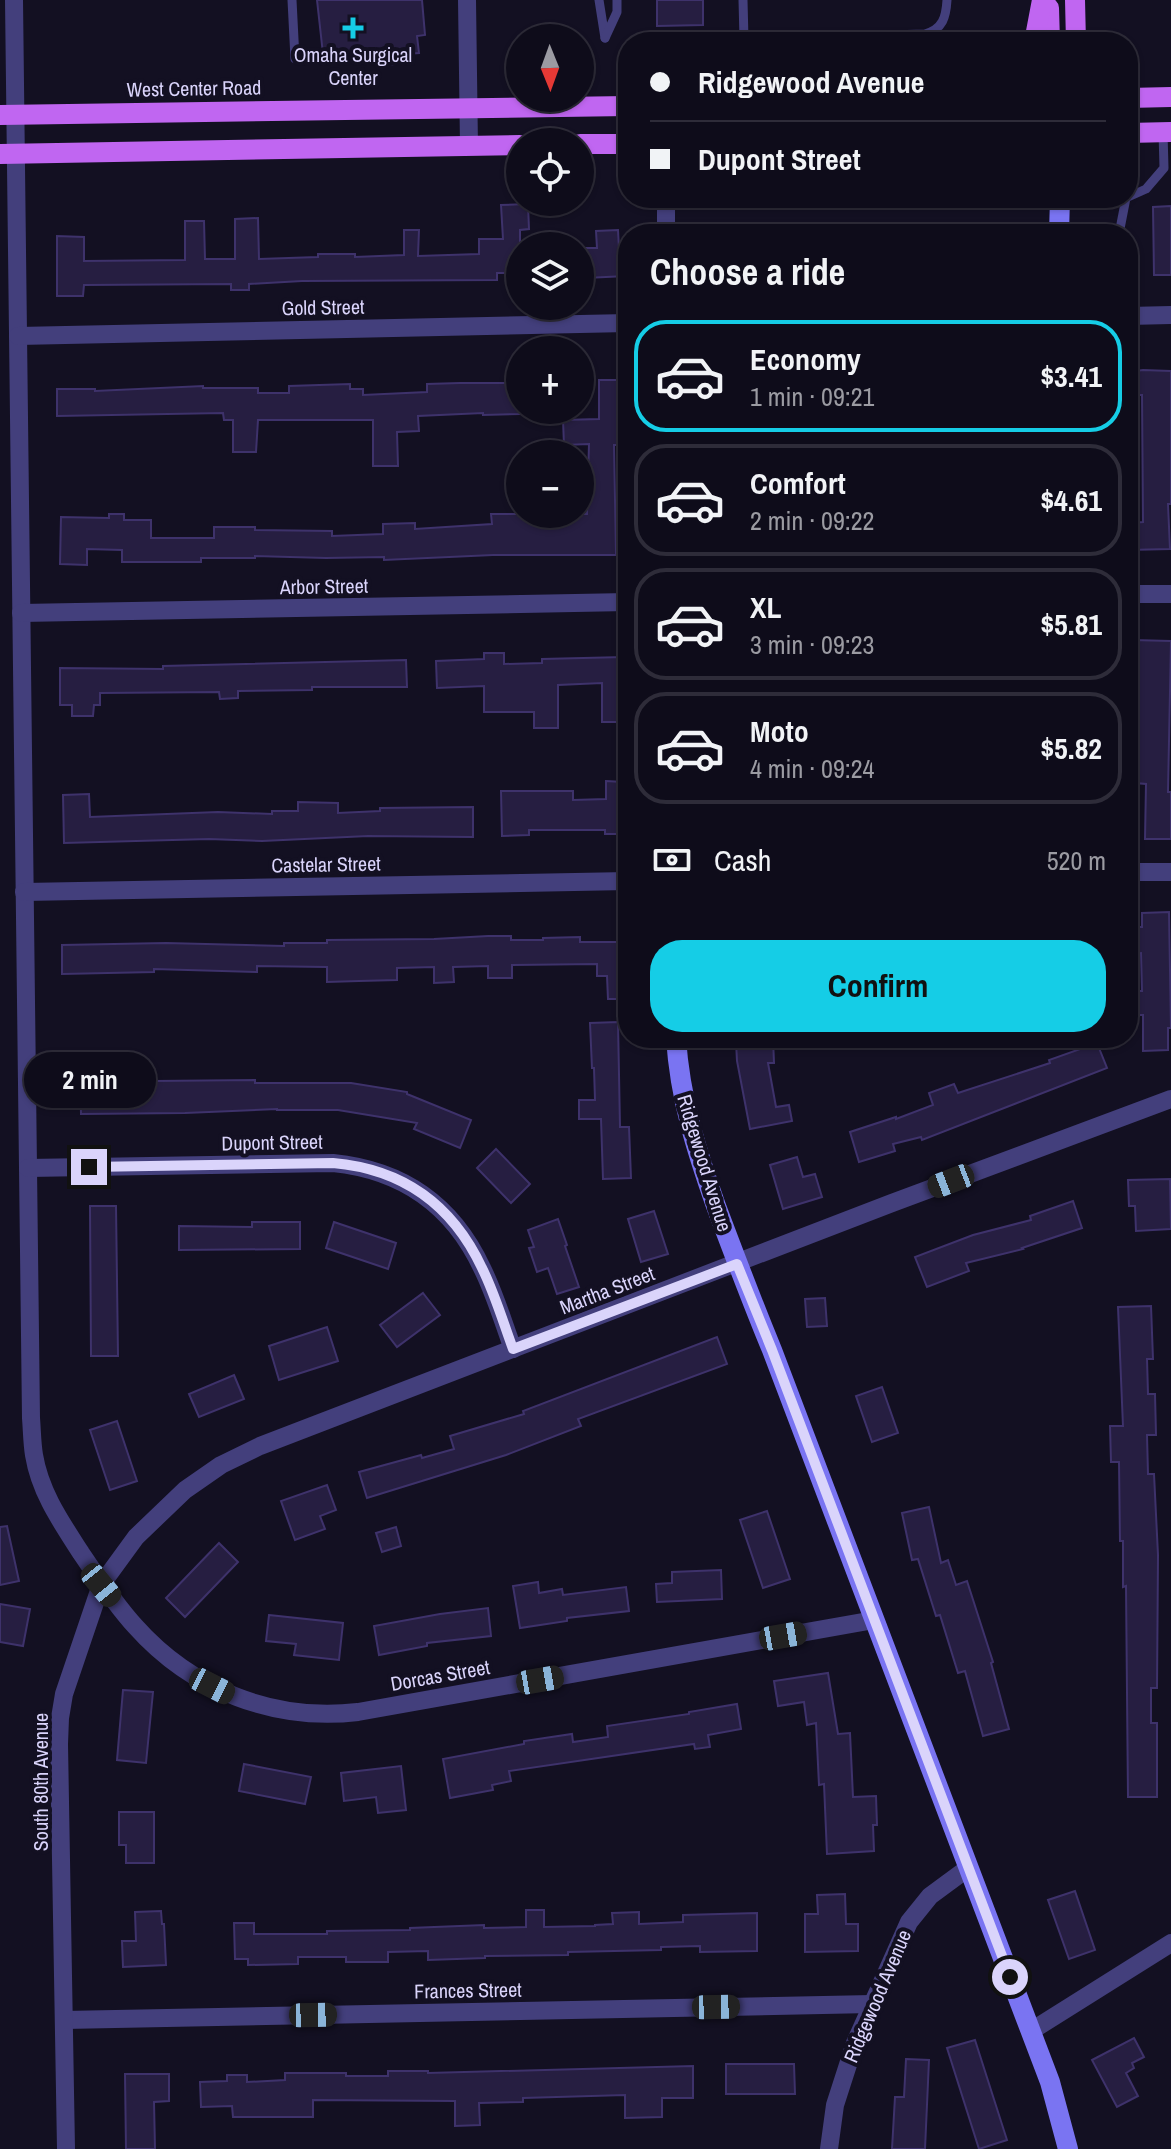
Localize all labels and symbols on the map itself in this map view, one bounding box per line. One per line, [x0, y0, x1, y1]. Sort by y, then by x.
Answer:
marker: Omaha Surgical Center [342, 17, 364, 39]
north arrow [506, 24, 594, 112]
place label: Omaha Surgical Center [294, 41, 412, 91]
street label: West Center Road [126, 73, 262, 103]
street label: Gold Street [281, 293, 365, 321]
street label: Arbor Street [279, 572, 369, 600]
street label: Castelar Street [271, 850, 381, 878]
callout: 2 min [23, 1051, 155, 1107]
street label: Ridgewood Avenue [671, 1091, 739, 1235]
street label: Dupont Street [221, 1128, 323, 1156]
route end [71, 1149, 107, 1185]
car [924, 1161, 978, 1201]
street label: Martha Street [556, 1259, 659, 1320]
car [77, 1559, 125, 1611]
car [757, 1620, 809, 1652]
street label: Dorcas Street [388, 1653, 492, 1697]
car [185, 1664, 239, 1708]
car [514, 1664, 566, 1696]
street label: South 80th Avenue [27, 1713, 54, 1851]
street label: Ridgewood Avenue [837, 1925, 917, 2067]
route start [992, 1959, 1028, 1995]
street label: Frances Street [414, 1976, 522, 2004]
car [692, 1995, 740, 2019]
car [289, 2003, 337, 2027]

